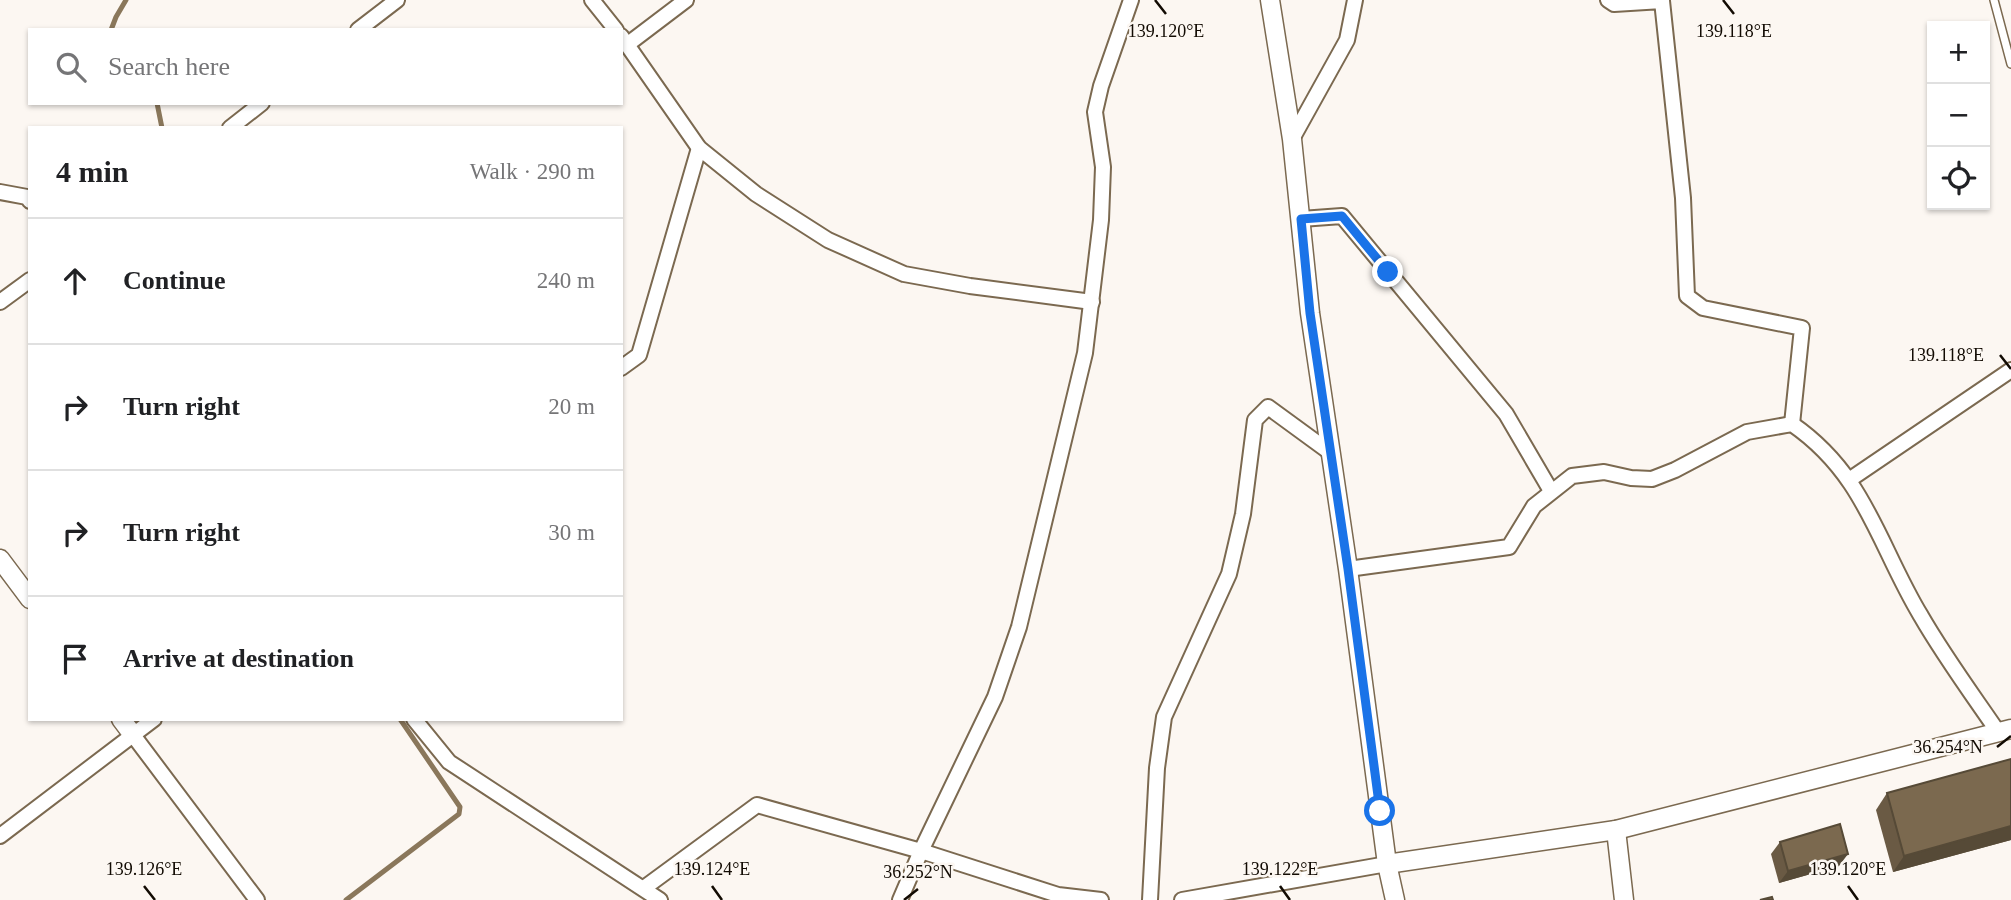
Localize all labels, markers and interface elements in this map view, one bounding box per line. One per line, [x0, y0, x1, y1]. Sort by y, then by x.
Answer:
text: 139.120°E [1128, 21, 1204, 41]
text: 139.118°E [1696, 21, 1772, 41]
map controls [1927, 21, 1990, 210]
button: + [1927, 21, 1990, 84]
search box [28, 28, 623, 105]
icon: search [52, 48, 90, 86]
text: Search here [108, 52, 230, 81]
button: − [1927, 84, 1990, 147]
button: locate [1927, 147, 1990, 210]
text: 4 min [56, 155, 129, 188]
text: Walk · 290 m [470, 159, 595, 184]
route end [1372, 256, 1403, 287]
icon: ahead [56, 262, 94, 300]
text: Continue [123, 266, 226, 295]
text: 240 m [537, 268, 595, 293]
text: 139.118°E [1908, 345, 1984, 365]
icon: right [56, 388, 94, 426]
text: Turn right [123, 392, 240, 421]
text: 20 m [548, 394, 595, 419]
icon: right [56, 514, 94, 552]
text: Turn right [123, 518, 240, 547]
text: 30 m [548, 520, 595, 545]
icon: arrive [56, 640, 94, 678]
text: Arrive at destination [123, 644, 354, 673]
text: 36.254°N [1913, 737, 1983, 757]
route start [1364, 795, 1395, 826]
text: 139.126°E [106, 859, 182, 879]
text: 139.124°E [674, 859, 750, 879]
text: 139.122°E [1242, 859, 1318, 879]
text: 139.120°E [1810, 859, 1886, 879]
text: 36.252°N [883, 862, 953, 882]

